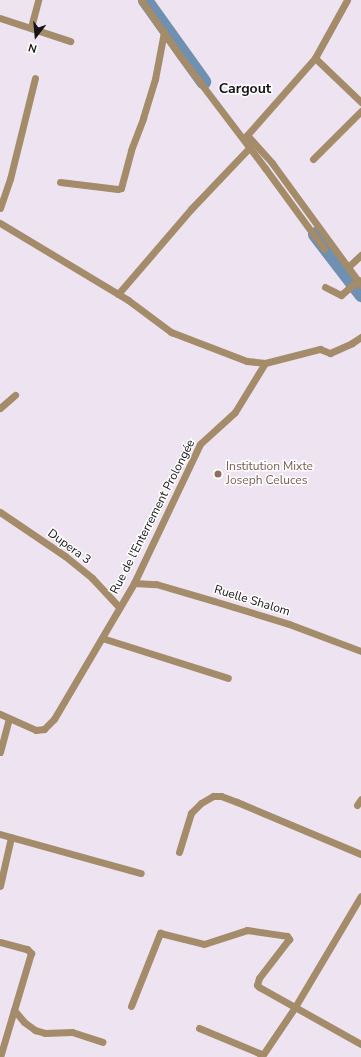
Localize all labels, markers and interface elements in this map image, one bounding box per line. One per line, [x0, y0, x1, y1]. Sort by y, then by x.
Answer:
north arrow [16, 16, 56, 56]
text: N [27, 40, 39, 56]
district label: Cargout [219, 81, 271, 97]
street label: Rue de l'Enterrement Prolongée [108, 437, 198, 597]
place label: Institution Mixte Joseph Celuces [226, 460, 313, 488]
marker: Institution Mixte Joseph Celuces [213, 469, 223, 479]
street label: Dupera 3 [45, 527, 93, 567]
street label: Ruelle Shalom [212, 583, 292, 619]

